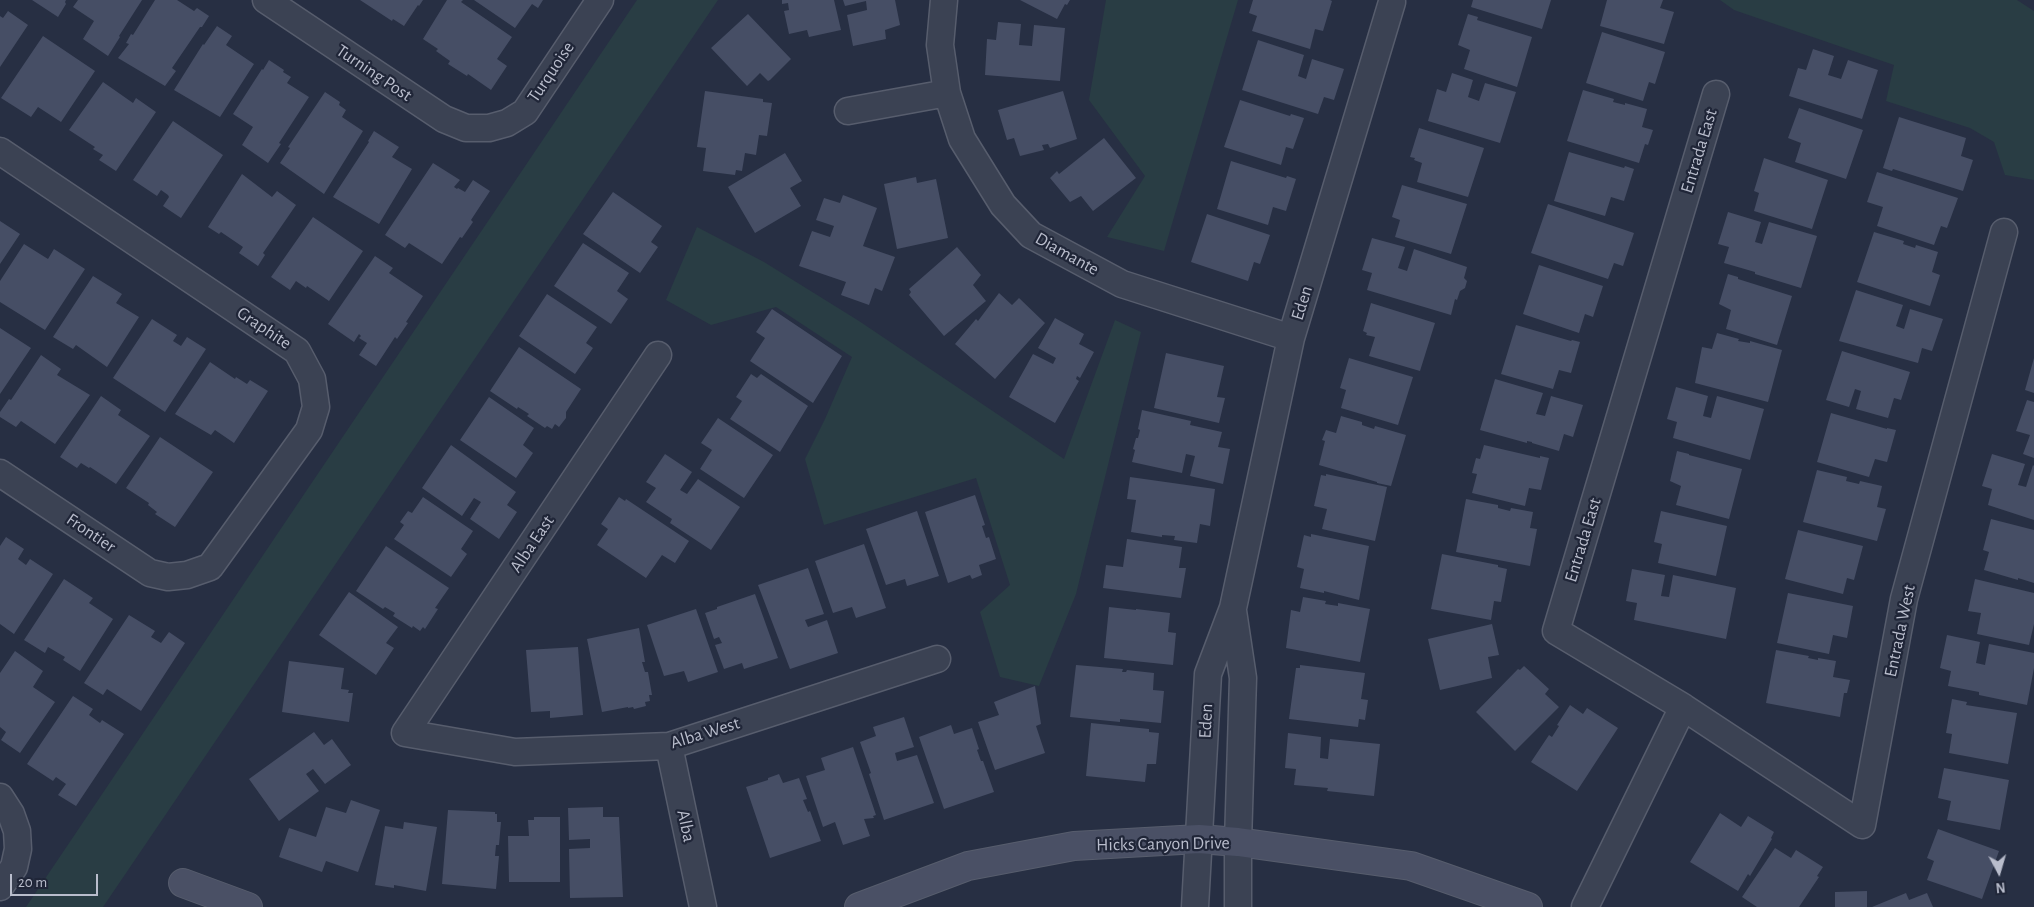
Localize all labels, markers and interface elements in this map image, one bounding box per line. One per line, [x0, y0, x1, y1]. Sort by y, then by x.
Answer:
street label: Turquoise [523, 37, 579, 107]
street label: Turning Post [332, 40, 416, 106]
street label: Entrada East [1676, 106, 1722, 196]
street label: Diamante [1031, 228, 1103, 280]
street label: Eden [1287, 283, 1317, 323]
street label: Graphite [233, 302, 295, 354]
street label: Entrada East [1560, 495, 1606, 585]
street label: Frontier [62, 509, 120, 557]
street label: Alba East [505, 511, 559, 577]
street label: Entrada West [1880, 583, 1920, 679]
street label: Eden [1194, 703, 1218, 739]
street label: Alba West [668, 712, 742, 754]
street label: Alba [672, 808, 700, 844]
street label: Hicks Canyon Drive [1096, 832, 1230, 856]
north arrow [1974, 847, 2024, 897]
scale bar [12, 864, 100, 896]
text: 20 m [18, 875, 47, 890]
text: N [1995, 879, 2006, 894]

